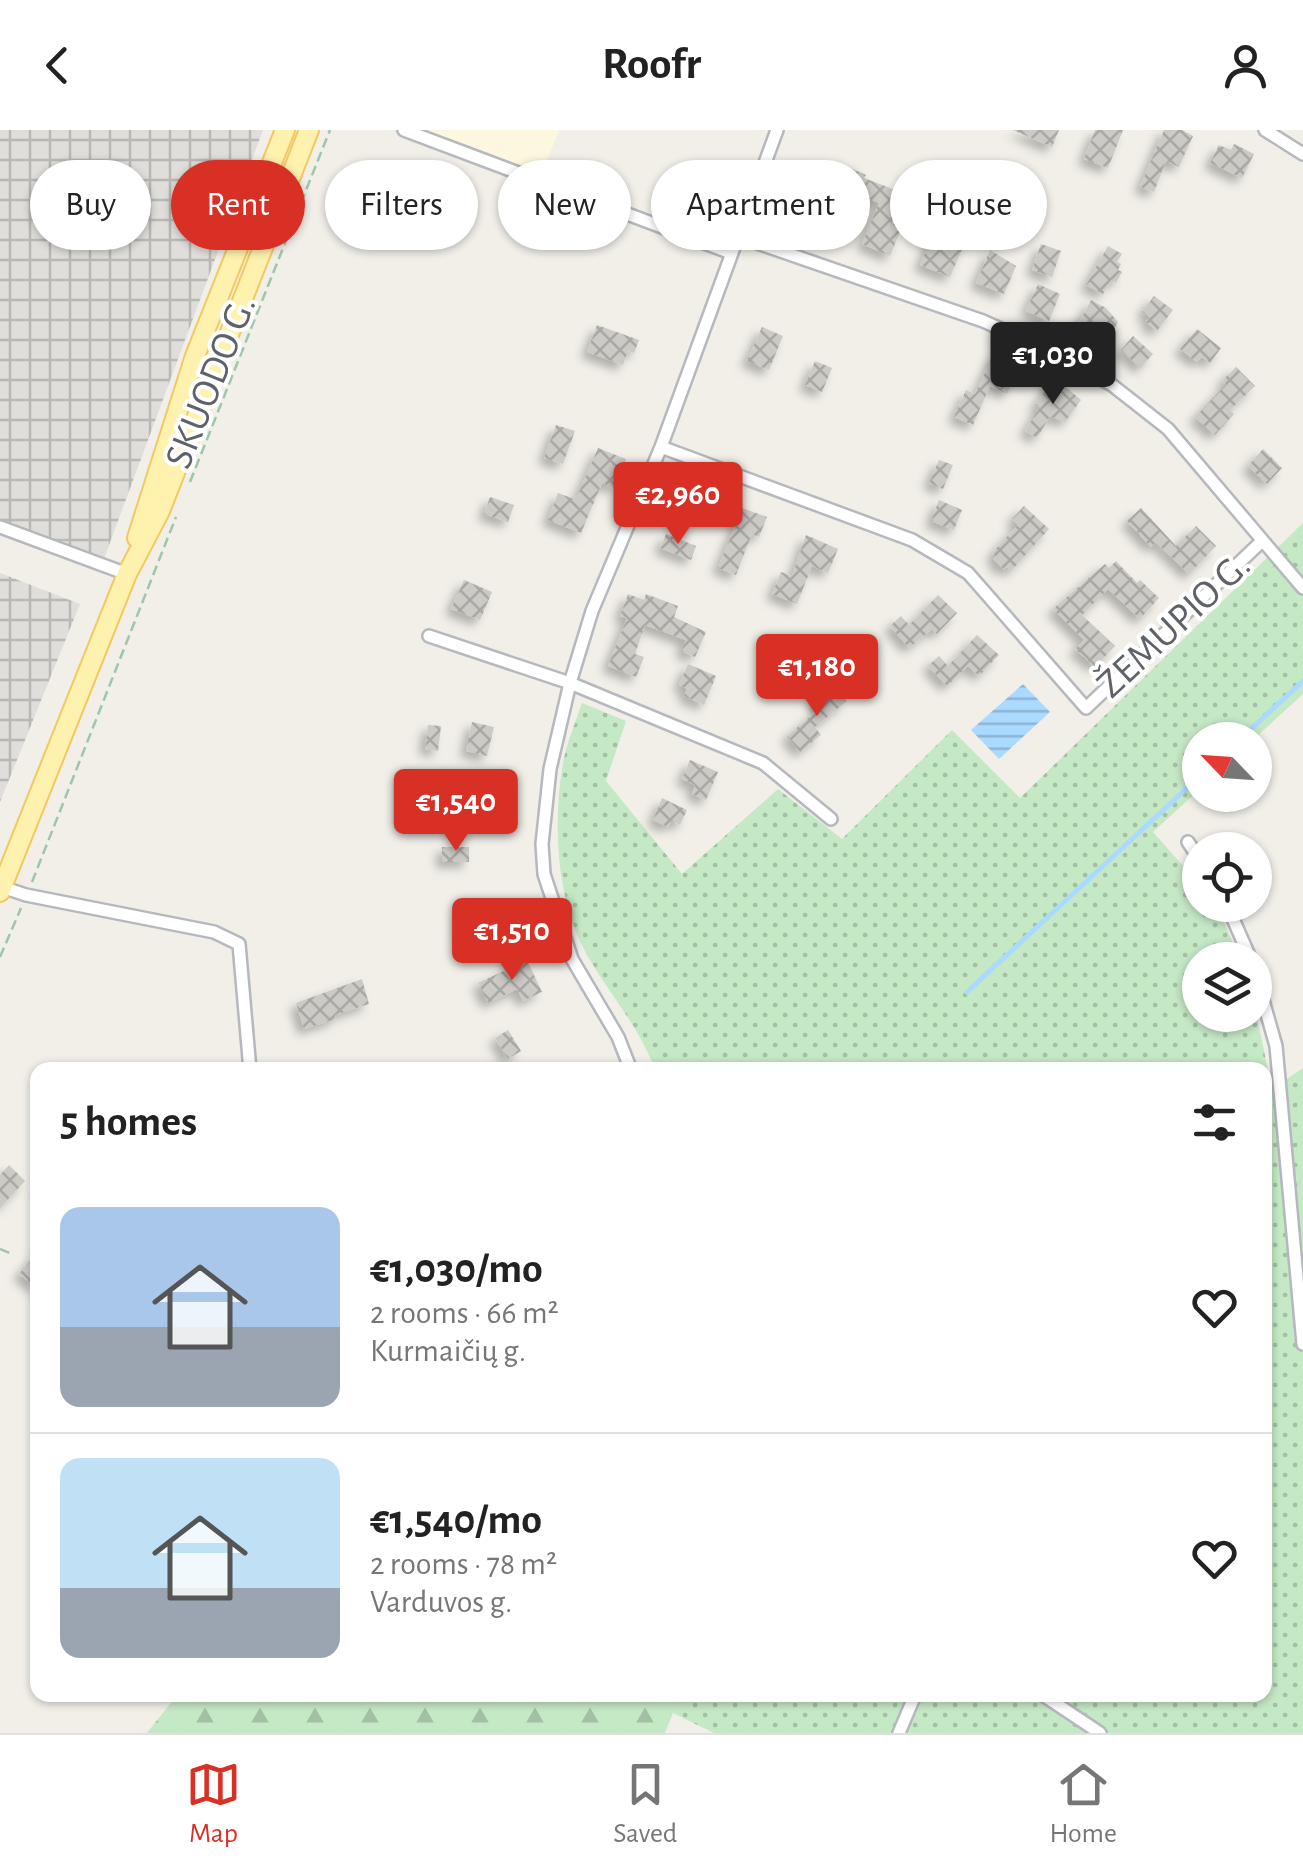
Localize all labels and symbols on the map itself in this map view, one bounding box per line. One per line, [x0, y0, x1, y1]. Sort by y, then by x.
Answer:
street label: SKUODO G. [158, 290, 264, 474]
pin: €1,030 [972, 322, 1134, 407]
pin: €2,960 [597, 462, 759, 547]
street label: ŽEMUPIO G. [1088, 542, 1258, 705]
pin: €1,180 [736, 634, 898, 719]
north arrow [1182, 722, 1272, 812]
pin: €1,540 [375, 769, 537, 854]
pin: €1,510 [431, 898, 593, 983]

